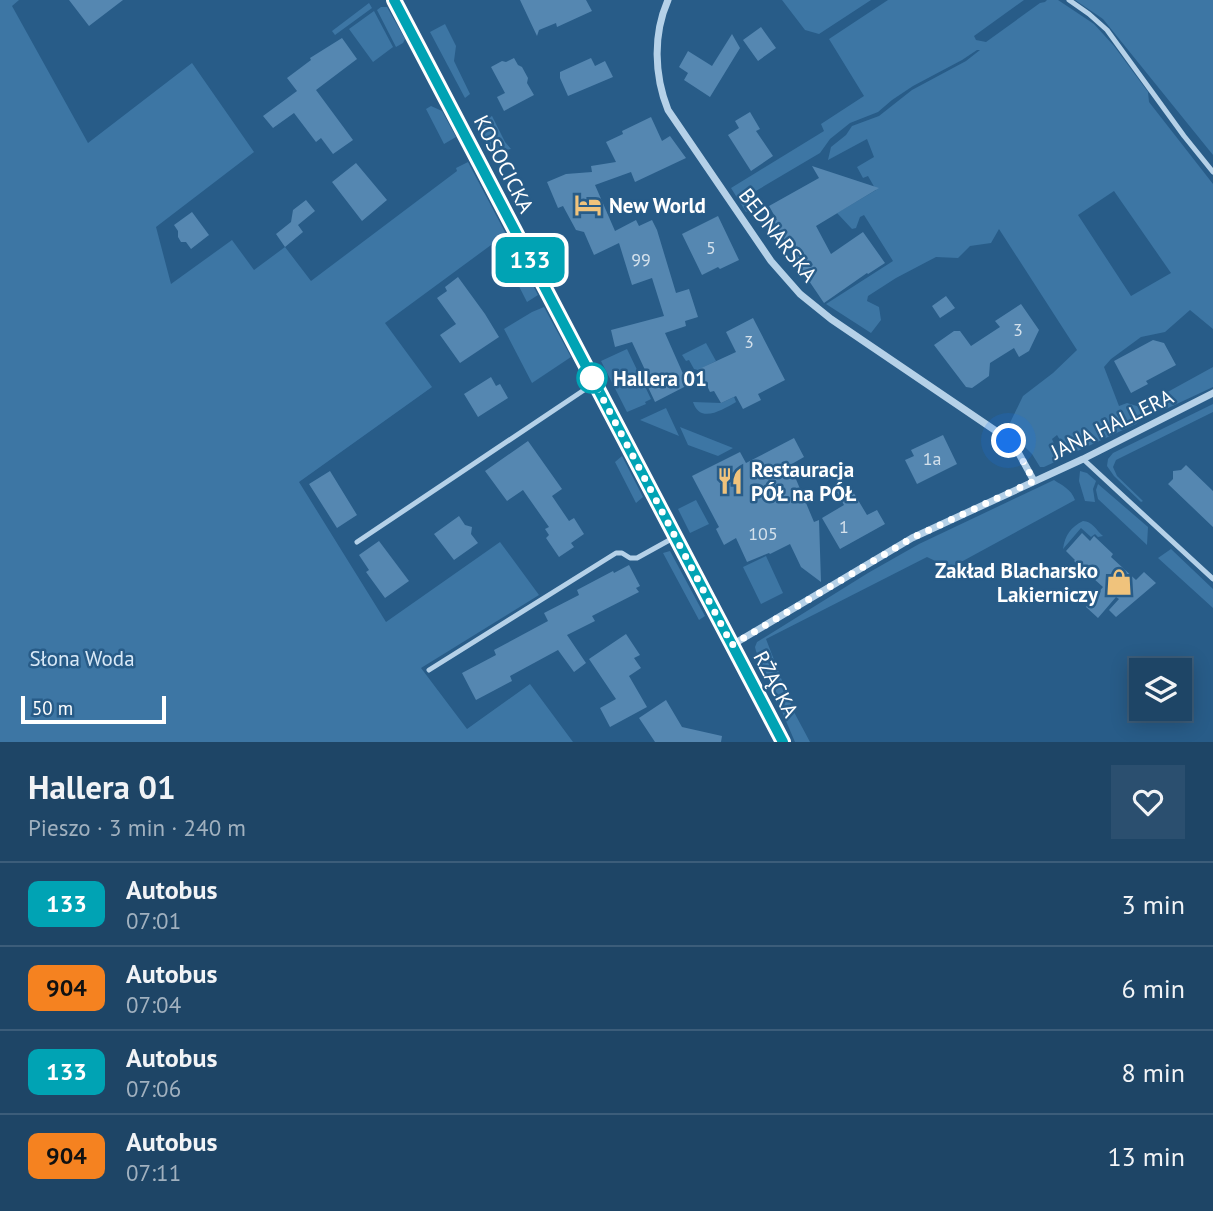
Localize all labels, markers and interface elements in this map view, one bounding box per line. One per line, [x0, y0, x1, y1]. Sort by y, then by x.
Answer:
street label: KOSOCICKA [468, 111, 540, 218]
street label: BEDNARSKA [733, 183, 823, 288]
hotel icon: New World [573, 190, 603, 220]
place label: New World [609, 192, 706, 219]
house number: 5 [706, 236, 716, 259]
line badge: 133 [490, 237, 570, 283]
text: 133 [510, 244, 550, 275]
house number: 99 [631, 248, 651, 271]
house number: 3 [1013, 318, 1023, 341]
house number: 3 [744, 330, 754, 353]
marker: Hallera 01 [577, 363, 607, 393]
place label: Hallera 01 [613, 365, 707, 392]
street label: JANA HALLERA [1045, 382, 1178, 466]
your location [991, 423, 1026, 458]
house number: 1a [923, 447, 941, 470]
place label: Restauracja PÓŁ na PÓŁ [751, 456, 856, 507]
restaurant icon: Restauracja PÓŁ na PÓŁ [715, 466, 745, 496]
house number: 1 [839, 515, 849, 538]
house number: 105 [748, 522, 778, 545]
place label: Zakład Blacharsko Lakierniczy [935, 557, 1099, 608]
shop icon: Zakład Blacharsko Lakierniczy [1104, 567, 1134, 597]
park label: Słona Woda [29, 645, 135, 672]
street label: RŻĄCKA [747, 646, 805, 722]
map controls [1129, 658, 1192, 721]
button: layers [1129, 658, 1192, 721]
scale bar [21, 693, 166, 725]
text: 50 m [32, 696, 73, 720]
text: Hallera 01 [28, 765, 176, 808]
button: heart [1111, 765, 1185, 839]
text: Pieszo · 3 min · 240 m [28, 813, 246, 842]
text: Autobus [126, 873, 218, 906]
text: 133 [46, 888, 87, 919]
text: 3 min [1122, 888, 1185, 921]
text: 07:01 [126, 906, 181, 935]
text: Autobus [126, 957, 218, 990]
text: 904 [46, 972, 87, 1003]
text: 6 min [1122, 972, 1185, 1005]
text: 07:04 [126, 990, 181, 1019]
text: Autobus [126, 1041, 218, 1074]
text: 133 [46, 1056, 87, 1087]
text: 8 min [1122, 1056, 1185, 1089]
text: 07:06 [126, 1074, 181, 1103]
text: Autobus [126, 1125, 218, 1158]
text: 904 [46, 1140, 87, 1171]
text: 13 min [1107, 1140, 1185, 1173]
text: 07:11 [126, 1158, 181, 1187]

